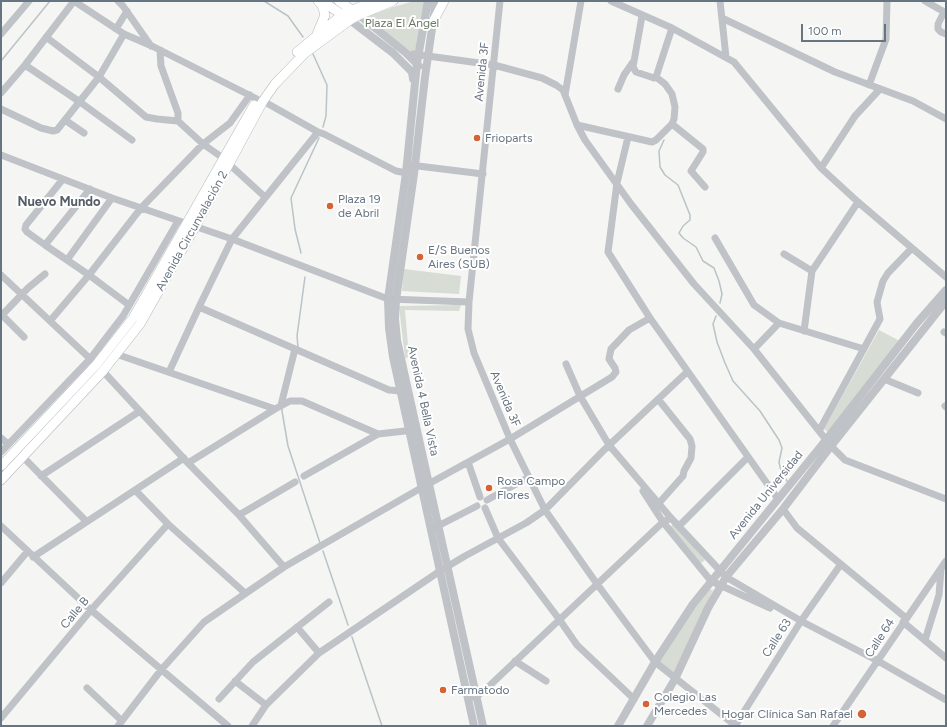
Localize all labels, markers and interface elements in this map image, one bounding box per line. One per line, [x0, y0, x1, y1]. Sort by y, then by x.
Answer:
park label: Plaza El Ángel [365, 16, 439, 30]
scale bar [803, 16, 888, 42]
text: 100 m [808, 24, 842, 38]
street label: Avenida 3F [472, 42, 492, 102]
place label: Frioparts [485, 131, 533, 145]
marker: Frioparts [472, 133, 482, 143]
street label: Avenida Circunvalación 2 [153, 168, 231, 294]
place label: Plaza 19 de Abril [338, 192, 380, 220]
district label: Nuevo Mundo [17, 194, 101, 210]
marker: Plaza 19 de Abril [325, 201, 335, 211]
place label: E/S Buenos Aires (SUB) [428, 243, 490, 271]
marker: E/S Buenos Aires (SUB) [415, 252, 425, 262]
street label: Avenida 4 Bella Vista [404, 345, 442, 457]
street label: Avenida 3F [487, 369, 523, 429]
street label: Avenida Universidad [726, 448, 806, 542]
place label: Rosa Campo Flores [497, 474, 565, 502]
marker: Rosa Campo Flores [484, 483, 494, 493]
street label: Calle B [58, 594, 92, 632]
street label: Calle 63 [759, 616, 795, 660]
street label: Calle 64 [862, 616, 898, 660]
place label: Farmatodo [451, 683, 509, 697]
marker: Farmatodo [438, 685, 448, 695]
place label: Colegio Las Mercedes [654, 690, 717, 718]
marker: Colegio Las Mercedes [641, 699, 651, 709]
place label: Hogar Clínica San Rafael [721, 707, 853, 721]
marker: Hogar Clínica San Rafael [856, 708, 868, 720]

